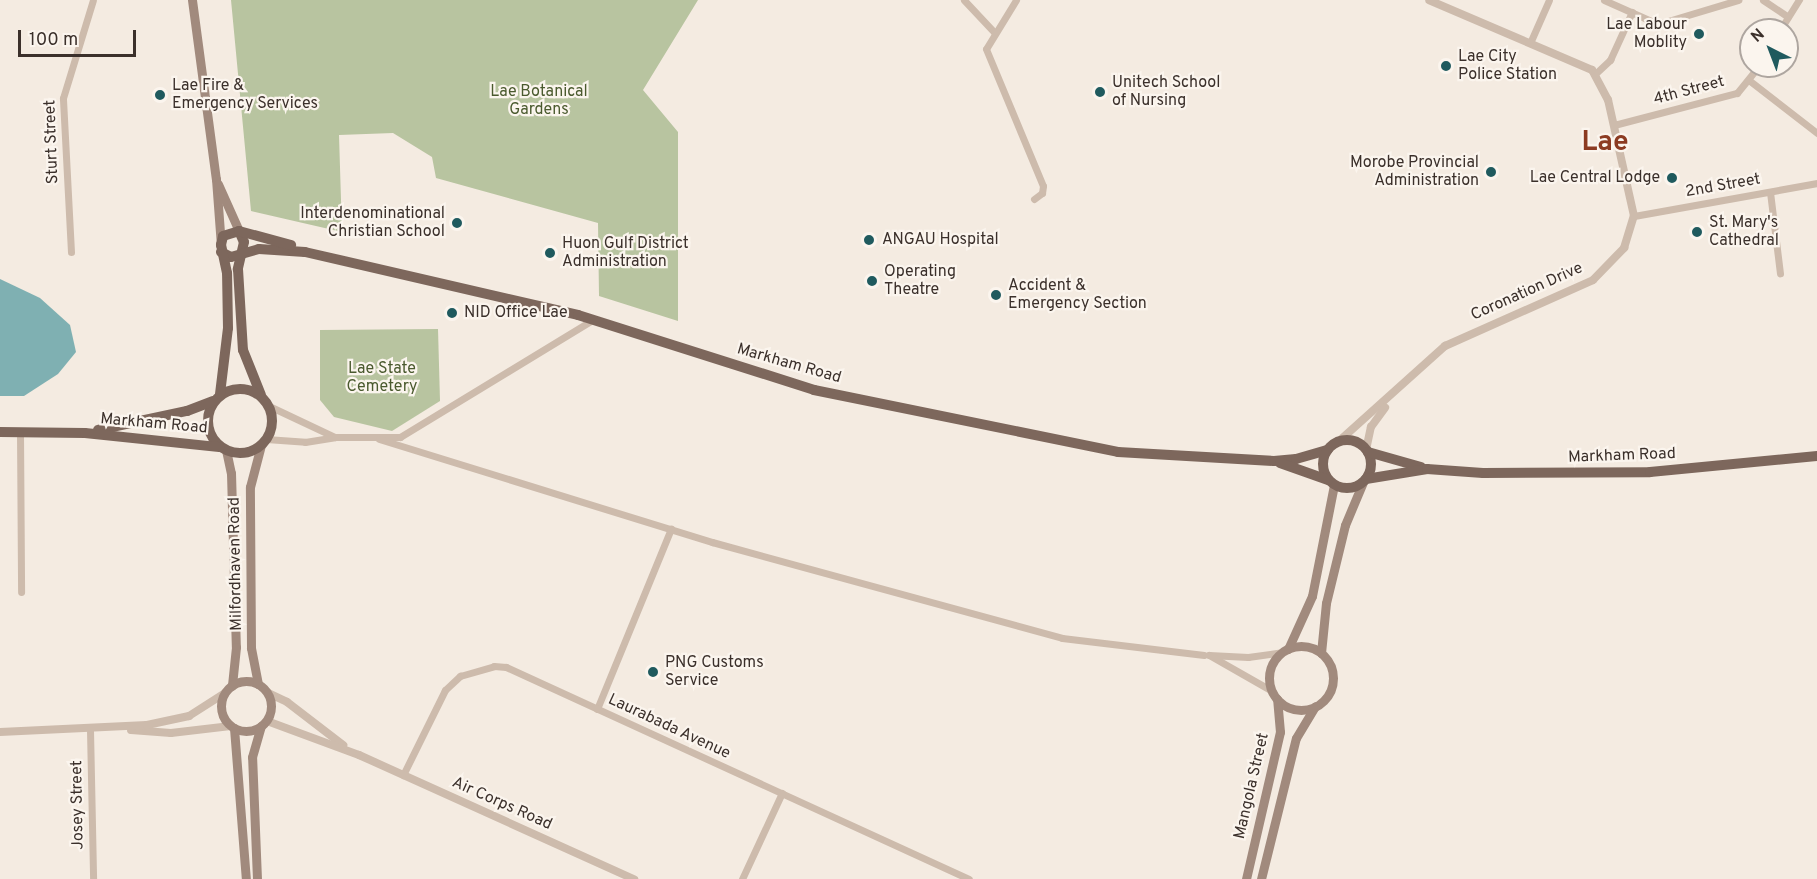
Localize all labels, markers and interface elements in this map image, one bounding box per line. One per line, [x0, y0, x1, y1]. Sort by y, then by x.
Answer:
place label: Lae Labour Moblity [1606, 15, 1687, 53]
scale bar [21, 18, 140, 56]
north arrow [1739, 18, 1799, 78]
text: N [1747, 25, 1769, 47]
marker: Lae Labour Moblity [1692, 27, 1706, 41]
text: 100 m [29, 29, 78, 52]
place label: Lae City Police Station [1458, 47, 1557, 85]
marker: Lae City Police Station [1439, 59, 1453, 73]
street label: 4th Street [1652, 72, 1726, 110]
place label: Unitech School of Nursing [1112, 73, 1220, 111]
place label: Lae Fire & Emergency Services [172, 76, 318, 114]
park label: Lae Botanical Gardens [490, 82, 588, 120]
marker: Unitech School of Nursing [1093, 85, 1107, 99]
marker: Lae Fire & Emergency Services [153, 88, 167, 102]
street label: Sturt Street [41, 99, 63, 185]
district label: Lae [1581, 126, 1629, 160]
place label: Morobe Provincial Administration [1350, 153, 1479, 191]
marker: Morobe Provincial Administration [1484, 165, 1498, 179]
place label: Lae Central Lodge [1530, 168, 1660, 188]
street label: 2nd Street [1684, 170, 1762, 202]
marker: Lae Central Lodge [1665, 171, 1679, 185]
place label: Interdenominational Christian School [300, 204, 445, 242]
place label: St. Mary's Cathedral [1709, 213, 1779, 251]
marker: Interdenominational Christian School [450, 216, 464, 230]
marker: St. Mary's Cathedral [1690, 225, 1704, 239]
place label: ANGAU Hospital [882, 230, 999, 250]
marker: ANGAU Hospital [860, 231, 878, 249]
place label: Huon Gulf District Administration [562, 234, 689, 272]
marker: Huon Gulf District Administration [543, 246, 557, 260]
street label: Coronation Drive [1468, 259, 1586, 325]
place label: Operating Theatre [884, 262, 956, 300]
marker: Operating Theatre [865, 274, 879, 288]
place label: Accident & Emergency Section [1008, 276, 1147, 314]
marker: Accident & Emergency Section [989, 288, 1003, 302]
place label: NID Office Lae [464, 303, 568, 323]
marker: NID Office Lae [445, 306, 459, 320]
street label: Markham Road [735, 340, 843, 388]
park label: Lae State Cemetery [347, 359, 417, 397]
street label: Markham Road [100, 410, 208, 438]
street label: Markham Road [1568, 445, 1676, 467]
street label: Milfordhaven Road [225, 497, 247, 631]
place label: PNG Customs Service [665, 653, 764, 691]
marker: PNG Customs Service [646, 665, 660, 679]
street label: Laurabada Avenue [605, 690, 733, 764]
street label: Mangola Street [1230, 731, 1274, 841]
street label: Josey Street [68, 760, 88, 850]
street label: Air Corps Road [449, 773, 555, 835]

